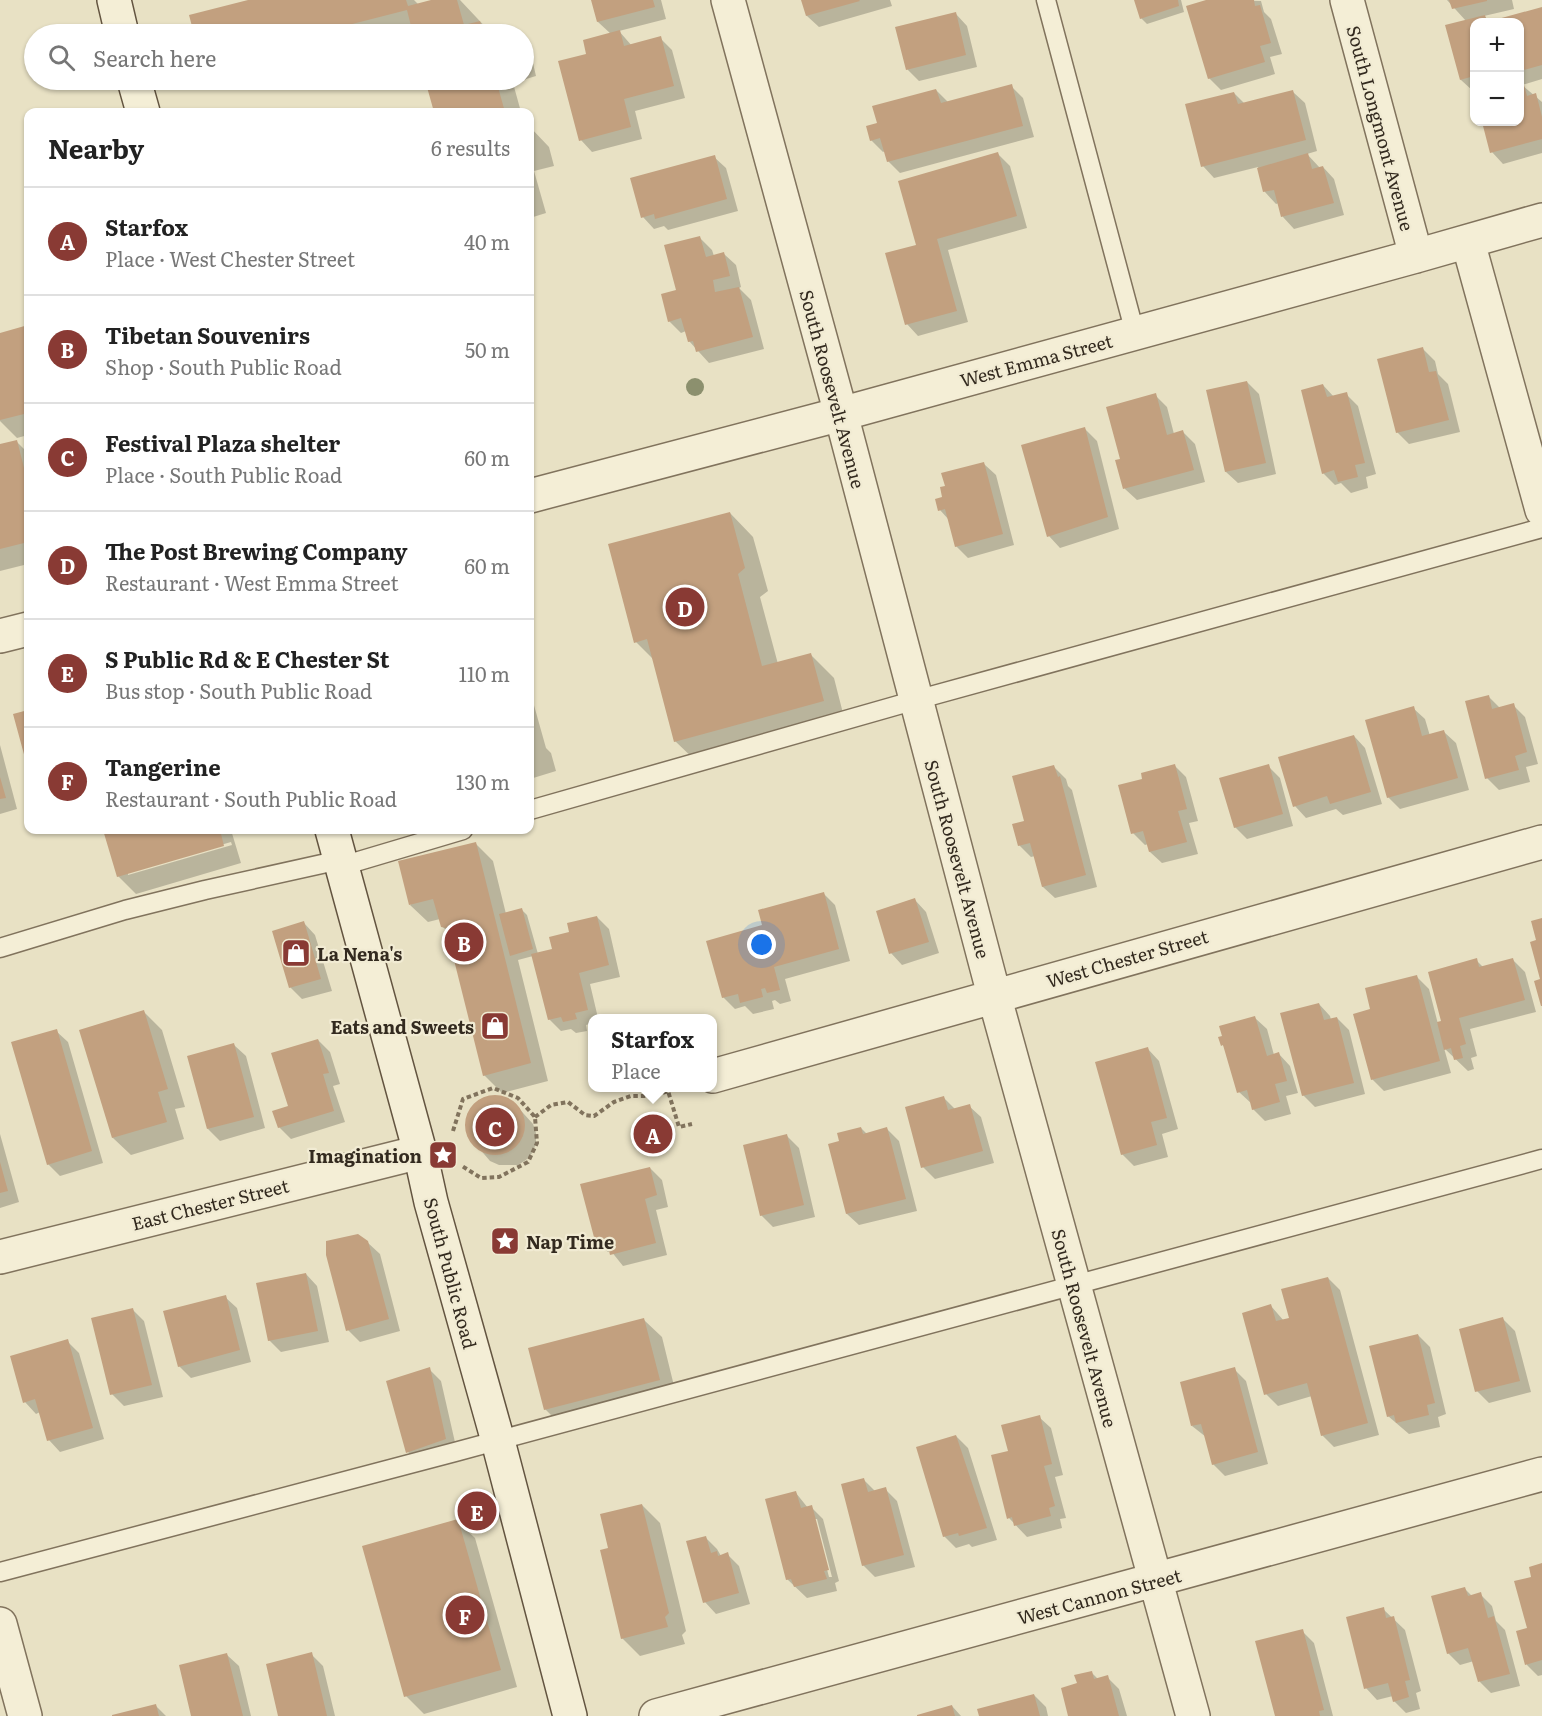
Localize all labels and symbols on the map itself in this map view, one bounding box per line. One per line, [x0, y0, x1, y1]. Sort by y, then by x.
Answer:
street label: South Longmont Avenue [1341, 22, 1421, 234]
street label: South Roosevelt Avenue [793, 287, 873, 491]
street label: West Emma Street [957, 326, 1116, 393]
pin: D [666, 584, 704, 630]
street label: South Roosevelt Avenue [918, 757, 998, 961]
pin: B [444, 920, 484, 964]
street label: West Chester Street [1043, 922, 1212, 994]
your location [747, 930, 776, 959]
shop icon: La Nena's [280, 937, 312, 969]
place label: La Nena's [317, 940, 402, 967]
shop icon: Eats and Sweets [479, 1010, 511, 1042]
place label: Eats and Sweets [330, 1013, 474, 1040]
pin: C [476, 1104, 514, 1150]
pin: A [634, 1112, 672, 1156]
place icon: Imagination [427, 1139, 459, 1171]
place label: Imagination [308, 1142, 422, 1169]
street label: East Chester Street [129, 1171, 292, 1237]
street label: South Public Road [418, 1194, 484, 1352]
place icon: Nap Time [489, 1225, 521, 1257]
street label: South Roosevelt Avenue [1045, 1226, 1125, 1430]
place label: Nap Time [526, 1228, 614, 1255]
pin: E [458, 1488, 496, 1534]
street label: West Cannon Street [1014, 1561, 1185, 1631]
pin: F [446, 1592, 484, 1638]

